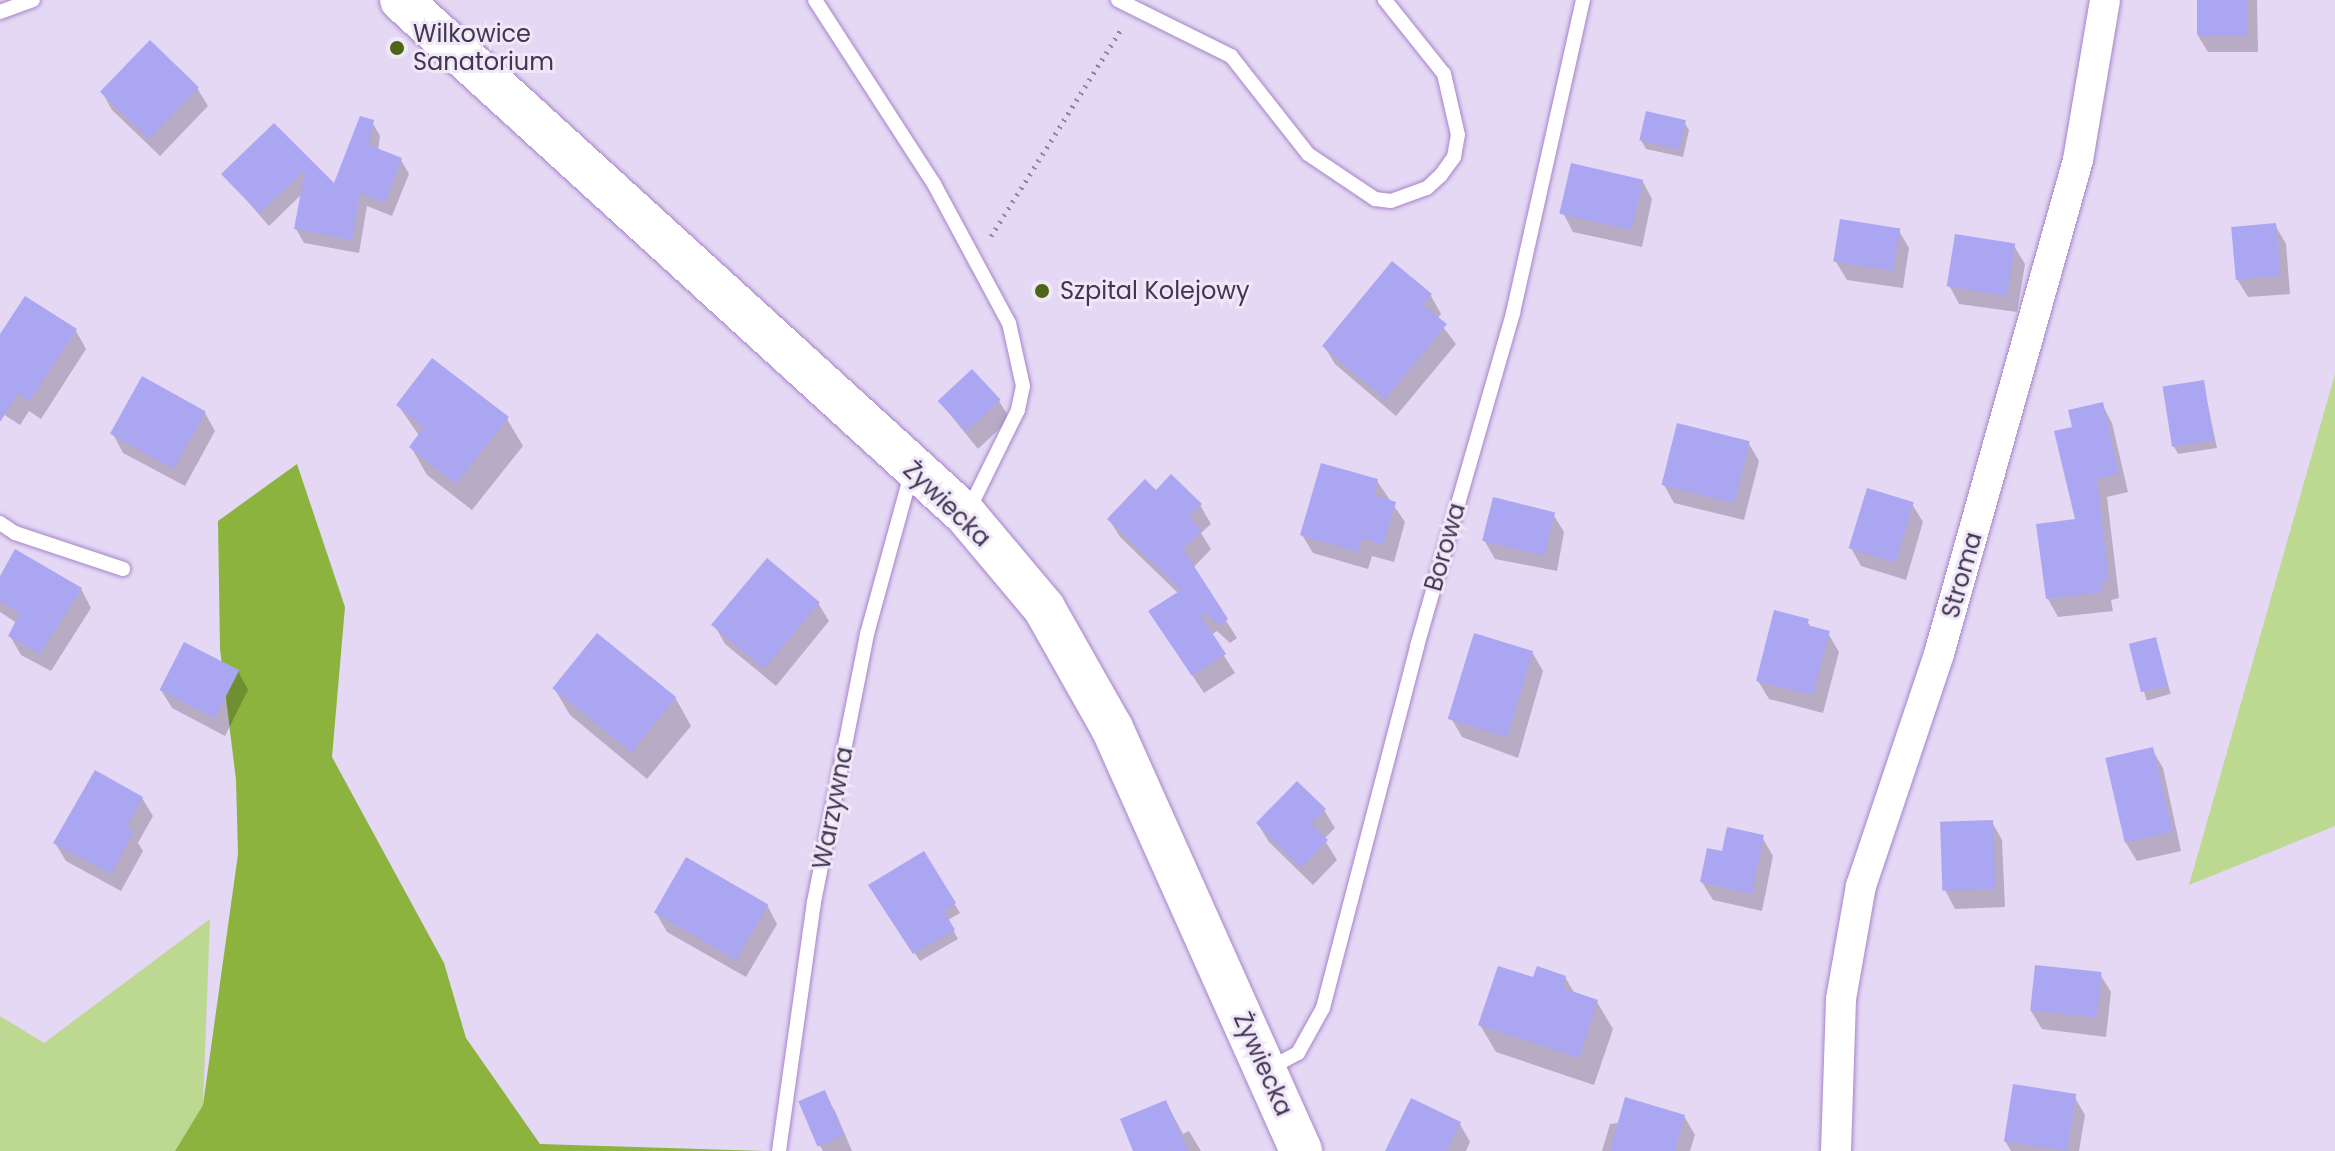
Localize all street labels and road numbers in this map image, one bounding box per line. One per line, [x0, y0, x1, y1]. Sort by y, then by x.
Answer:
street label: Żywiecka [897, 455, 997, 553]
street label: Borowa [1419, 500, 1471, 594]
street label: Stroma [1936, 529, 1988, 621]
street label: Warzywna [807, 744, 859, 872]
street label: Żywiecka [1227, 1008, 1299, 1120]

